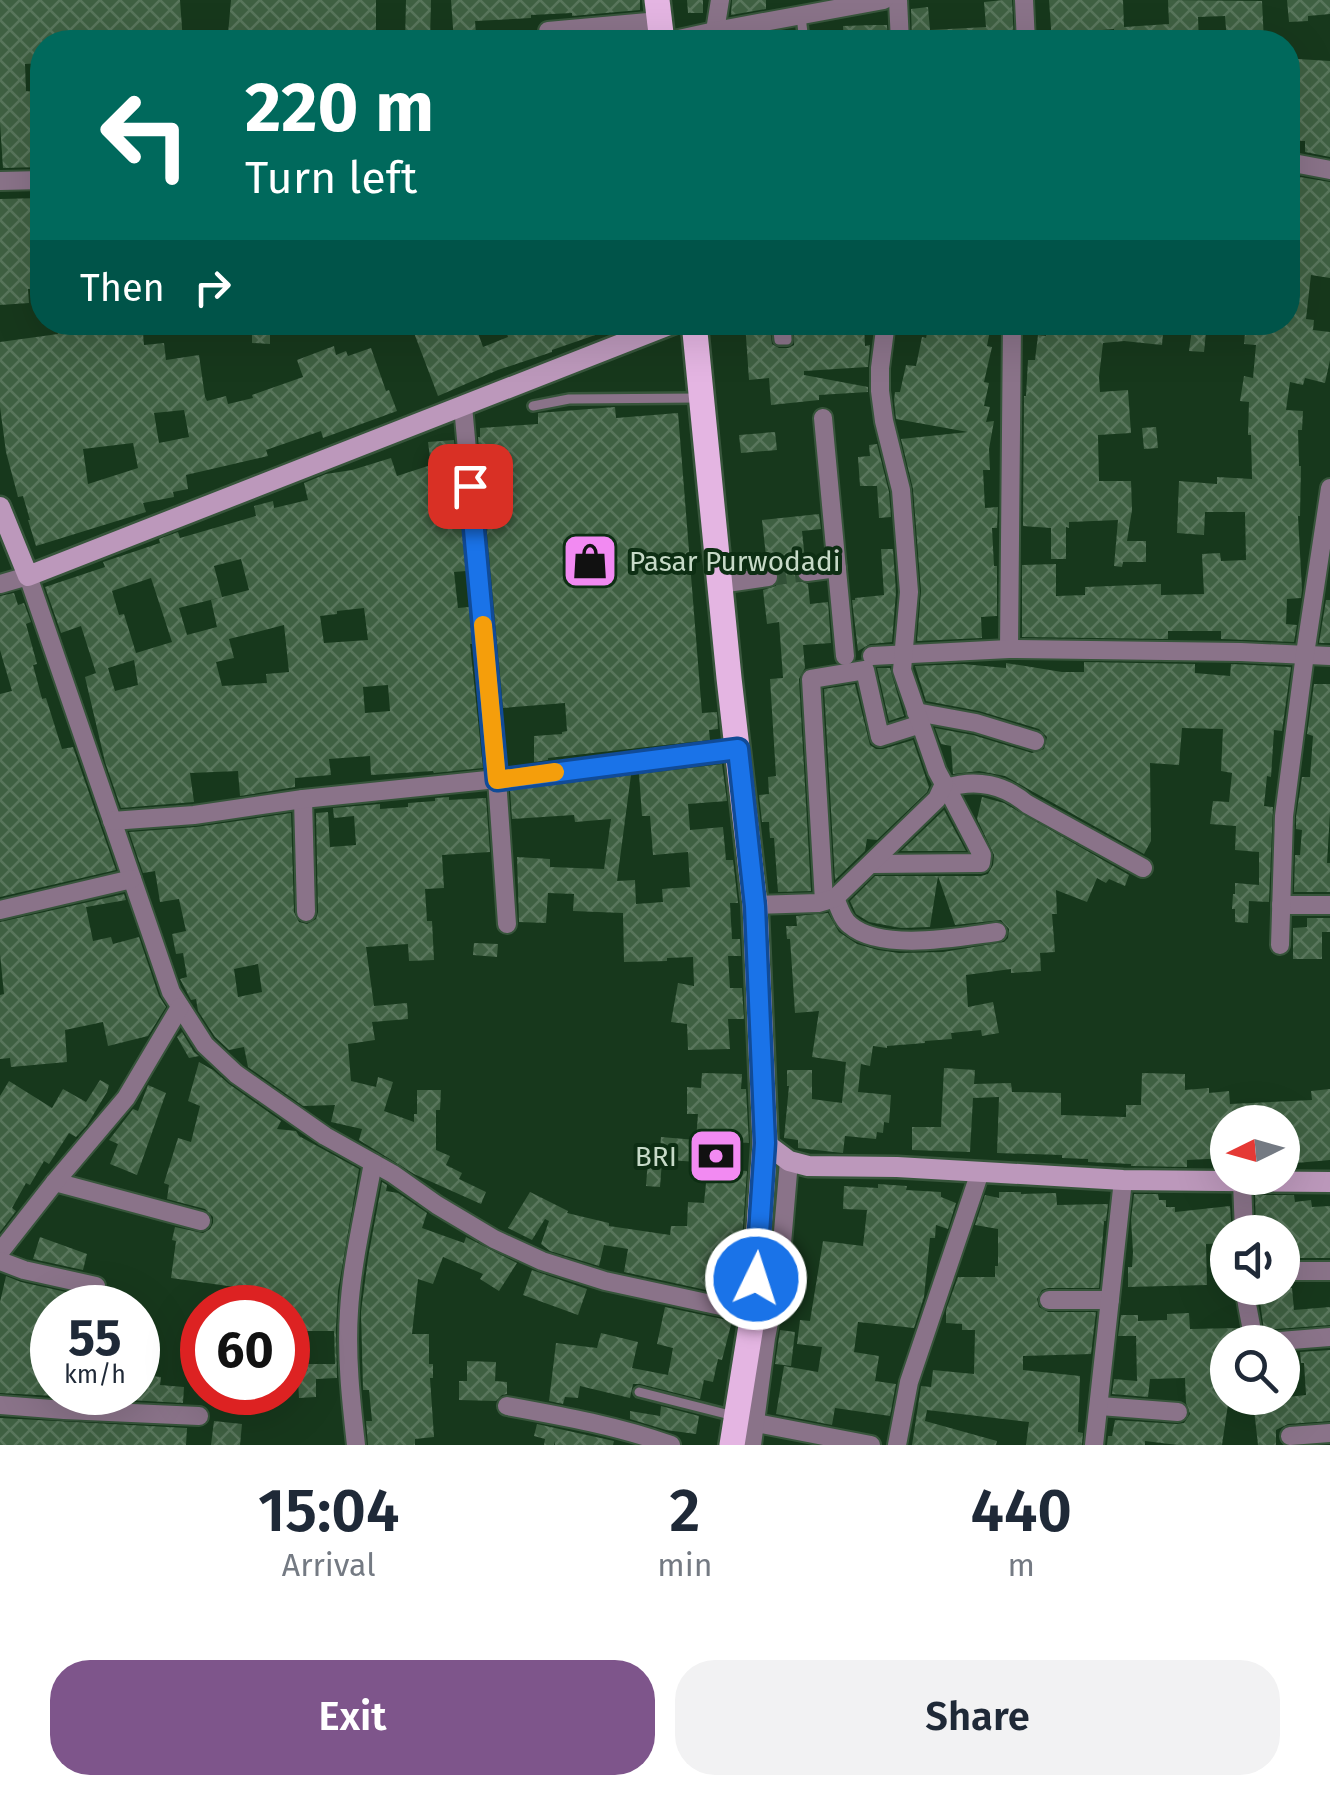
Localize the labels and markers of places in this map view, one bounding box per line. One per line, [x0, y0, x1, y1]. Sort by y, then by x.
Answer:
pin [428, 444, 513, 529]
shop icon: Pasar Purwodadi [560, 531, 620, 591]
place label: Pasar Purwodadi [629, 545, 841, 578]
bank icon: BRI [686, 1126, 746, 1186]
place label: BRI [635, 1140, 677, 1173]

